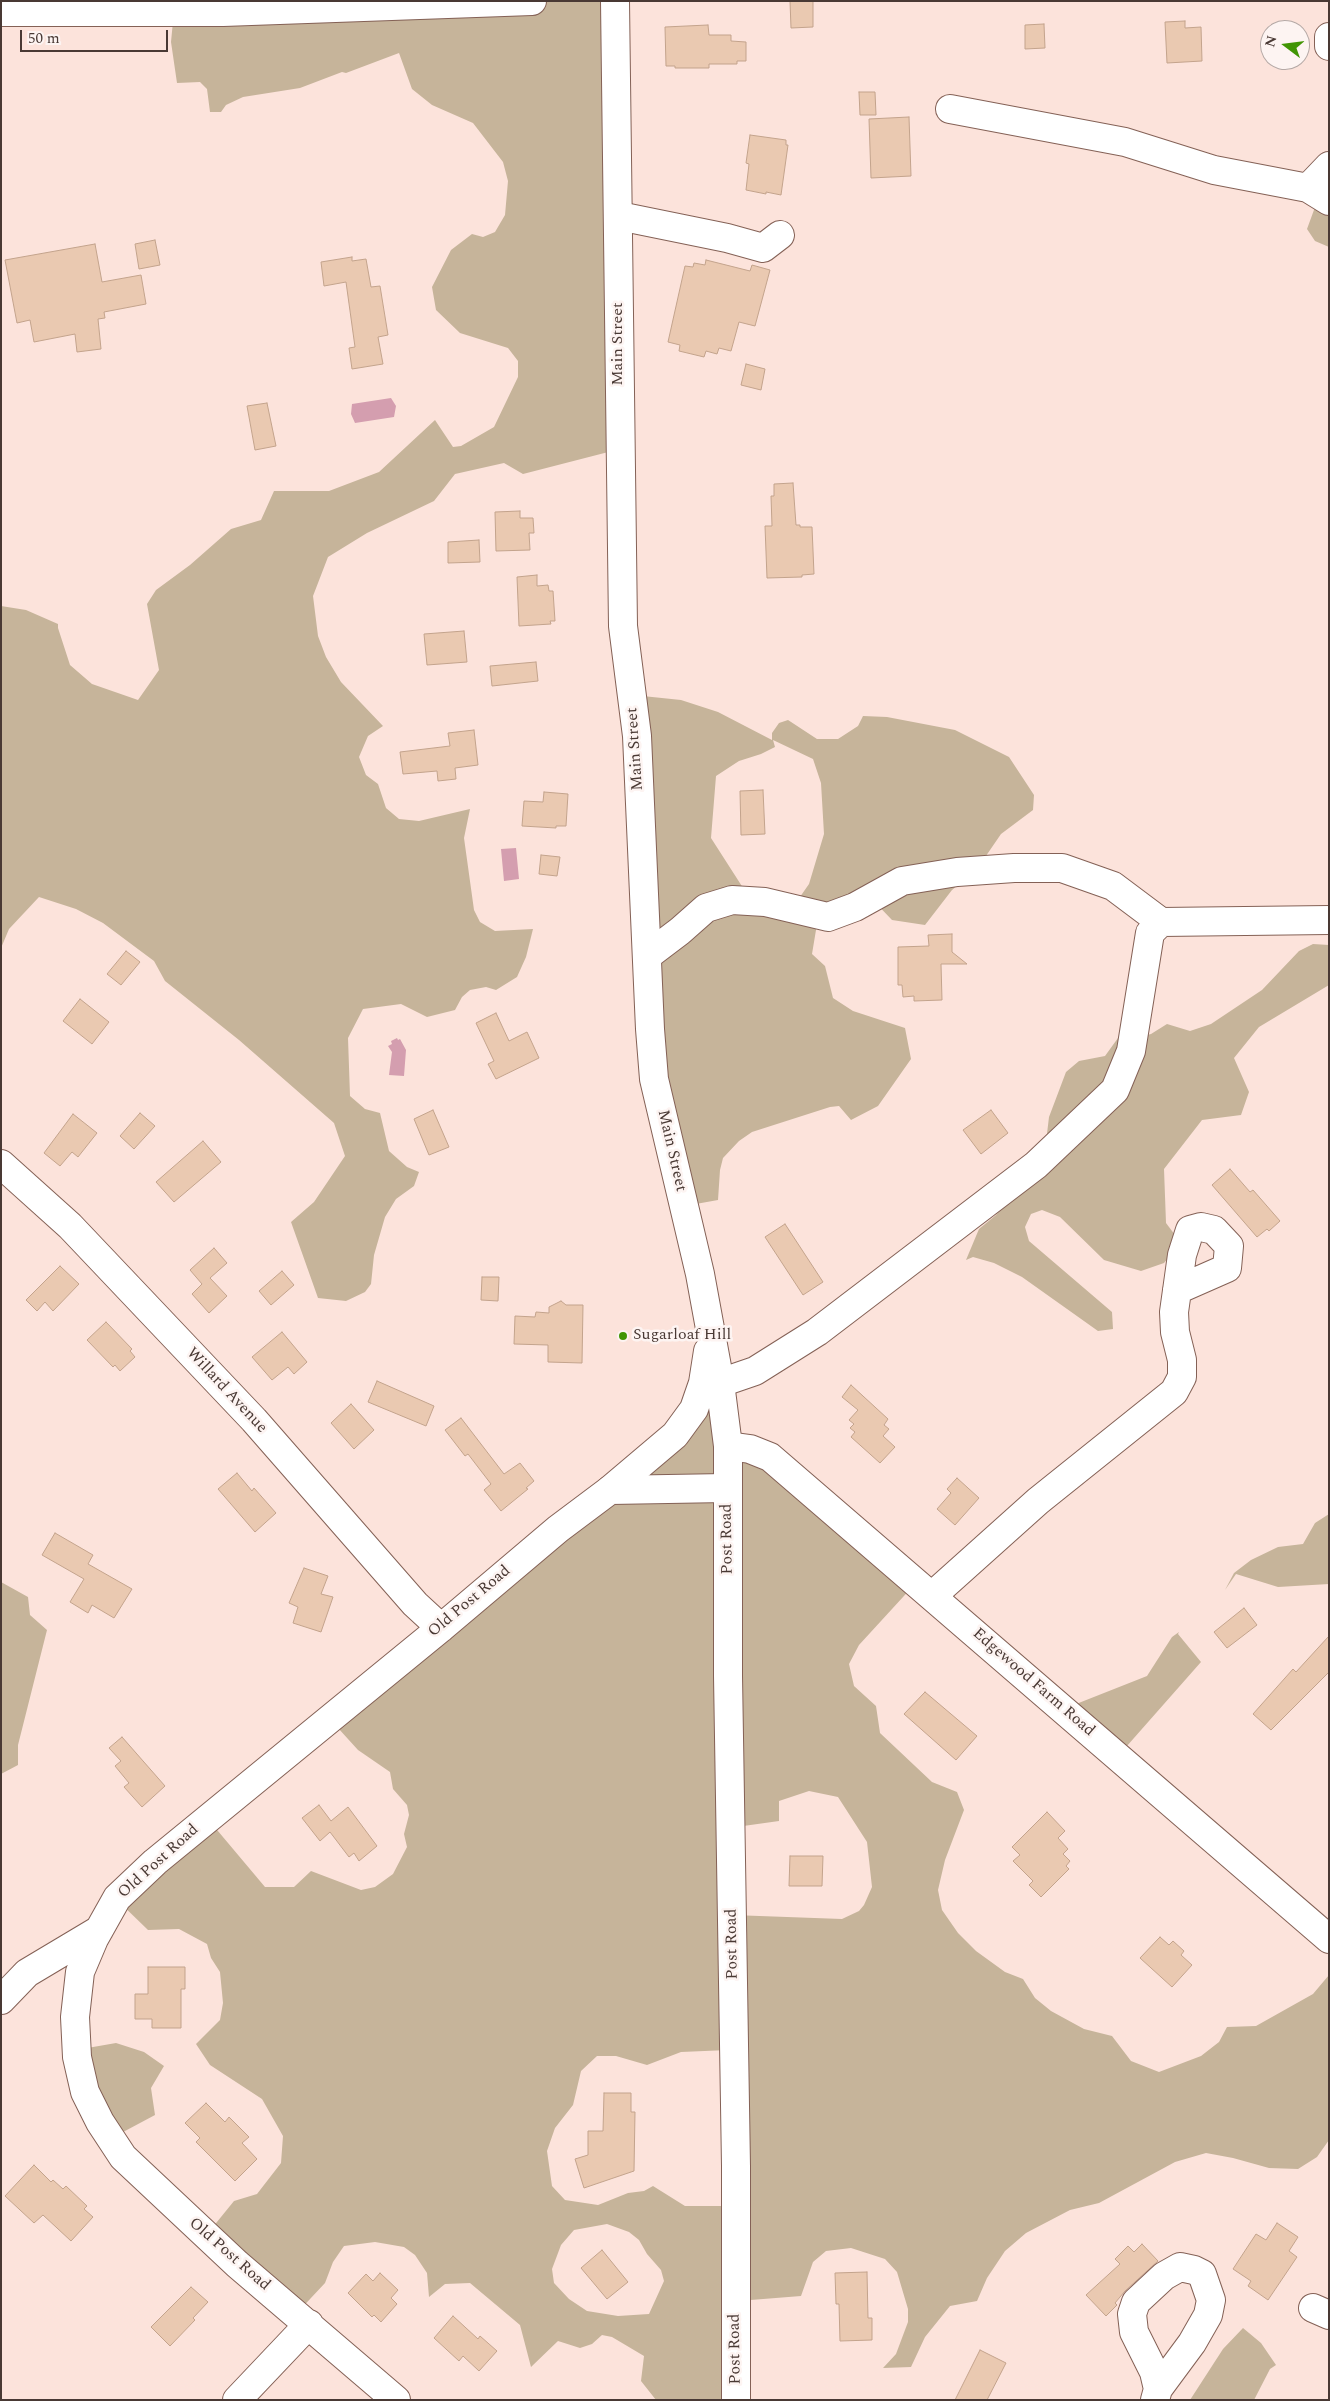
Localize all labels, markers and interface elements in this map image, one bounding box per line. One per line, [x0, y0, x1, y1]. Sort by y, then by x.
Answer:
scale bar [22, 20, 170, 52]
north arrow [1260, 20, 1310, 70]
text: 50 m [28, 27, 60, 50]
text: N [1259, 33, 1283, 49]
street label: Main Street [609, 302, 629, 386]
street label: Main Street [624, 707, 648, 791]
street label: Main Street [652, 1108, 690, 1194]
place label: Sugarloaf Hill [633, 1326, 731, 1346]
marker: Sugarloaf Hill [617, 1330, 629, 1342]
street label: Willard Avenue [182, 1344, 270, 1438]
street label: Post Road [718, 1503, 738, 1575]
street label: Old Post Road [425, 1562, 515, 1642]
street label: Edgewood Farm Road [968, 1625, 1098, 1741]
street label: Old Post Road [115, 1821, 203, 1903]
street label: Post Road [723, 1908, 743, 1980]
street label: Old Post Road [184, 2214, 274, 2296]
street label: Post Road [726, 2313, 746, 2385]

